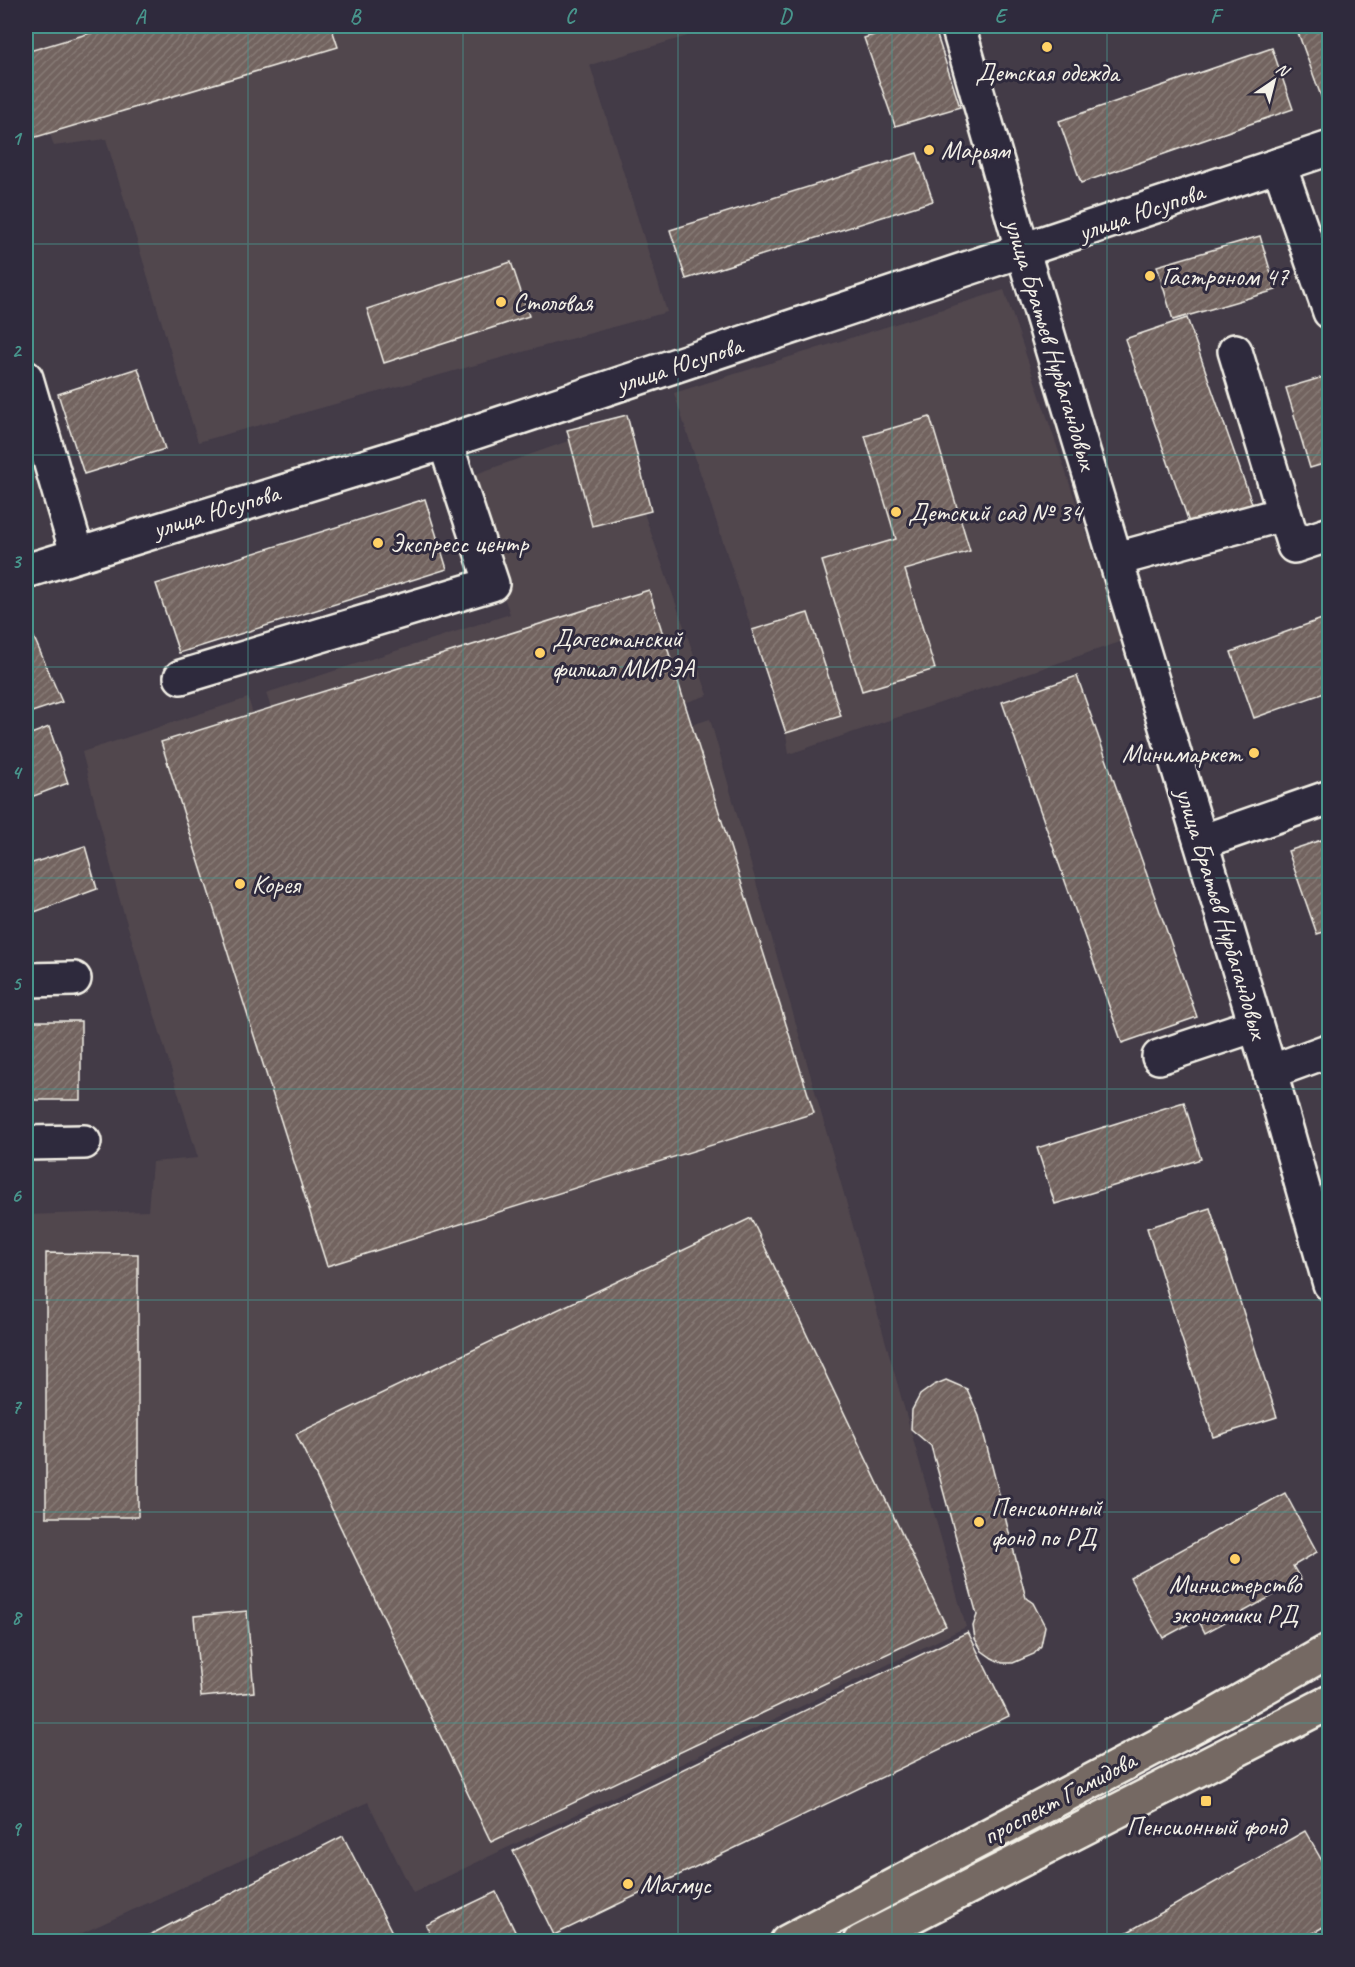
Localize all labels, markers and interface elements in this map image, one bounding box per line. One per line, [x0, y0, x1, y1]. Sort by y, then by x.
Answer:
text: A [135, 4, 147, 29]
text: B [350, 4, 362, 29]
text: C [565, 4, 577, 29]
text: D [779, 4, 793, 29]
text: E [995, 4, 1009, 29]
text: F [1210, 4, 1224, 29]
marker: Детская одежда [1040, 40, 1054, 54]
north arrow [1244, 51, 1304, 111]
place label: Детская одежда [975, 56, 1121, 89]
text: N [1272, 58, 1294, 82]
text: 1 [12, 126, 23, 151]
place label: Марьям [941, 134, 1012, 167]
marker: Марьям [922, 143, 936, 157]
street label: улица Юсупова [1072, 174, 1210, 250]
street label: улица Братьев Нурбагандовых [997, 213, 1105, 475]
place label: Гастроном 47 [1162, 260, 1290, 293]
marker: Гастроном 47 [1143, 269, 1157, 283]
place label: Столовая [513, 286, 594, 319]
marker: Столовая [494, 295, 508, 309]
street label: улица Юсупова [610, 328, 748, 402]
text: 2 [12, 338, 23, 363]
street label: улица Юсупова [147, 475, 286, 546]
place label: Детский сад № 34 [908, 496, 1084, 529]
marker: Детский сад № 34 [889, 505, 903, 519]
place label: Экспресс центр [390, 527, 530, 560]
marker: Экспресс центр [371, 536, 385, 550]
text: 3 [12, 549, 23, 574]
place label: Дагестанский филиал МИРЭА [552, 622, 696, 685]
marker: Дагестанский филиал МИРЭА [533, 646, 547, 660]
place label: Минимаркет [1122, 737, 1244, 770]
marker: Минимаркет [1247, 746, 1261, 760]
text: 4 [12, 760, 24, 785]
street label: улица Братьев Нурбагандовых [1168, 782, 1276, 1044]
place label: Корея [252, 868, 302, 901]
marker: Корея [233, 877, 247, 891]
text: 5 [12, 971, 23, 996]
text: 6 [11, 1183, 22, 1208]
text: 7 [12, 1394, 23, 1419]
place label: Пенсионный фонд по РД [991, 1491, 1104, 1554]
marker: Пенсионный фонд по РД [972, 1515, 986, 1529]
marker: Министерство экономики РД [1228, 1552, 1242, 1566]
place label: Министерство экономики РД [1169, 1568, 1303, 1631]
text: 8 [12, 1605, 24, 1630]
street label: проспект Гамидова [977, 1743, 1143, 1852]
marker: Пенсионный фонд [1199, 1794, 1213, 1808]
place label: Пенсионный фонд [1126, 1810, 1288, 1843]
text: 9 [12, 1816, 23, 1841]
place label: Магмус [640, 1868, 712, 1901]
marker: Магмус [621, 1877, 635, 1891]

